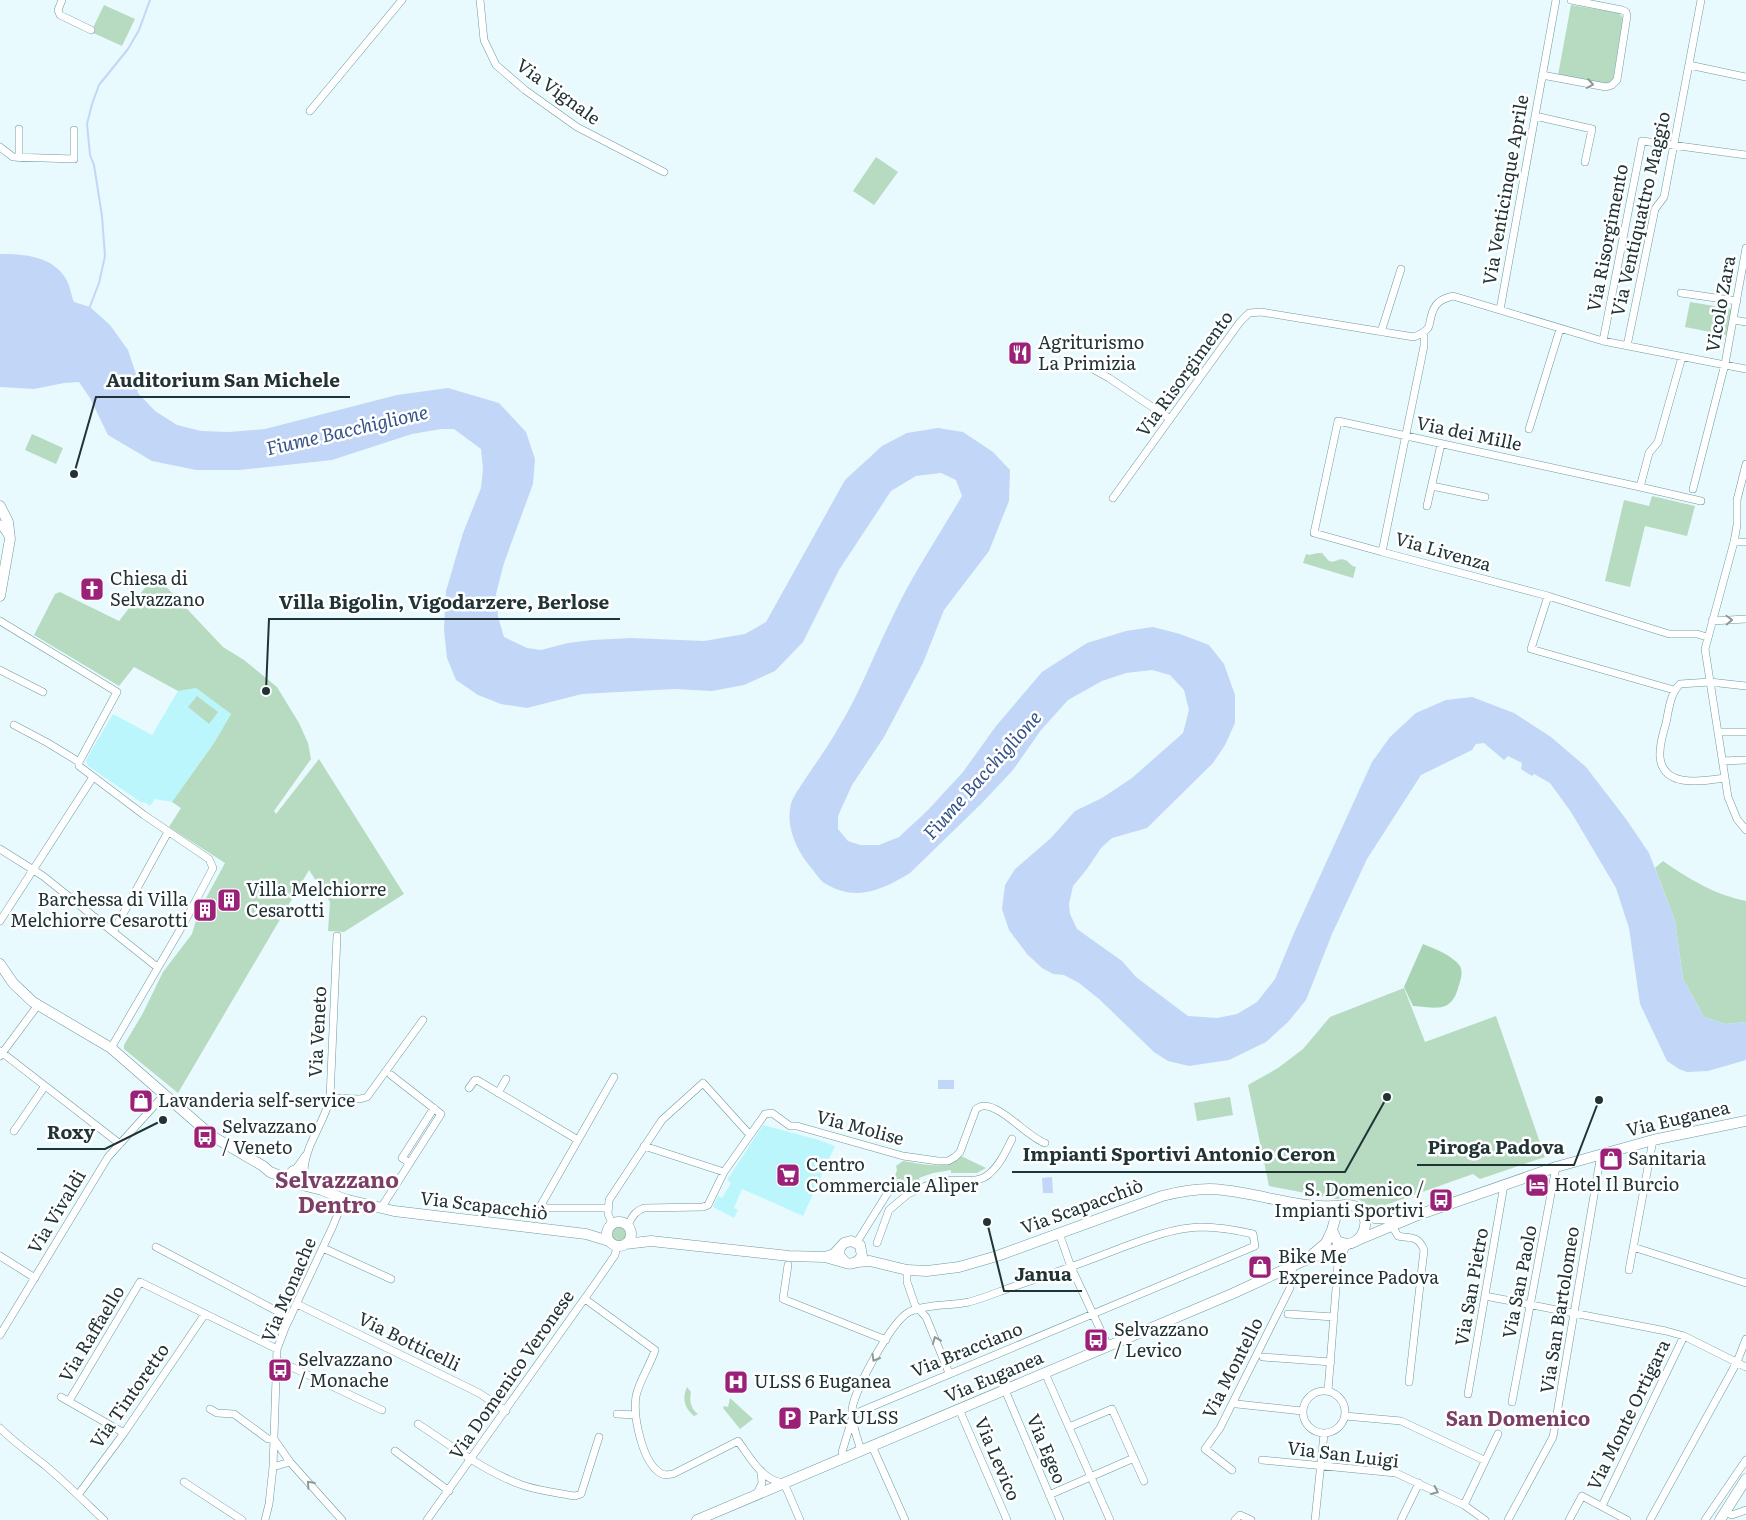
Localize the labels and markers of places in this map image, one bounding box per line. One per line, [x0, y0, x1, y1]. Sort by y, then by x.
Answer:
place label: Agriturismo La Primizia [1038, 328, 1144, 376]
restaurant icon: Agriturismo La Primizia [1007, 340, 1033, 366]
callout: Auditorium San Michele [96, 363, 350, 397]
place label: Chiesa di Selvazzano [110, 564, 205, 612]
church icon: Chiesa di Selvazzano [79, 576, 105, 602]
callout: Villa Bigolin, Vigodarzere, Berlose [269, 585, 620, 619]
place label: Villa Melchiorre Cesarotti [246, 875, 386, 923]
place label: Barchessa di Villa Melchiorre Cesarotti [10, 885, 188, 933]
building icon: Villa Melchiorre Cesarotti [216, 887, 242, 913]
building icon: Barchessa di Villa Melchiorre Cesarotti [192, 897, 218, 923]
place label: Lavanderia self-service [158, 1086, 355, 1113]
shop icon: Lavanderia self-service [128, 1088, 154, 1114]
place label: Selvazzano / Veneto [222, 1112, 317, 1160]
callout: Roxy [37, 1115, 105, 1149]
bus stop icon: Selvazzano / Veneto [192, 1124, 218, 1150]
callout: Piroga Padova [1417, 1131, 1574, 1165]
callout: Impianti Sportivi Antonio Ceron [1012, 1138, 1345, 1172]
place label: Sanitaria [1628, 1144, 1707, 1171]
shop icon: Sanitaria [1598, 1146, 1624, 1172]
place label: Centro Commerciale Alìper [806, 1150, 979, 1198]
supermarket icon: Centro Commerciale Alìper [775, 1162, 801, 1188]
place label: Hotel Il Burcio [1554, 1170, 1679, 1197]
hotel icon: Hotel Il Burcio [1524, 1172, 1550, 1198]
place label: S. Domenico / Impianti Sportivi [1274, 1175, 1424, 1223]
bus stop icon: S. Domenico / Impianti Sportivi [1428, 1187, 1454, 1213]
place label: Bike Me Expereince Padova [1278, 1242, 1439, 1290]
shop icon: Bike Me Expereince Padova [1247, 1254, 1273, 1280]
callout: Janua [1004, 1257, 1082, 1291]
place label: Selvazzano / Levico [1114, 1315, 1209, 1363]
bus stop icon: Selvazzano / Levico [1083, 1327, 1109, 1353]
place label: Selvazzano / Monache [298, 1345, 393, 1393]
bus stop icon: Selvazzano / Monache [267, 1357, 293, 1383]
place label: ULSS 6 Euganea [754, 1367, 891, 1394]
hospital icon: ULSS 6 Euganea [723, 1369, 749, 1395]
place label: Park ULSS [808, 1403, 898, 1430]
parking icon: Park ULSS [777, 1405, 803, 1431]

